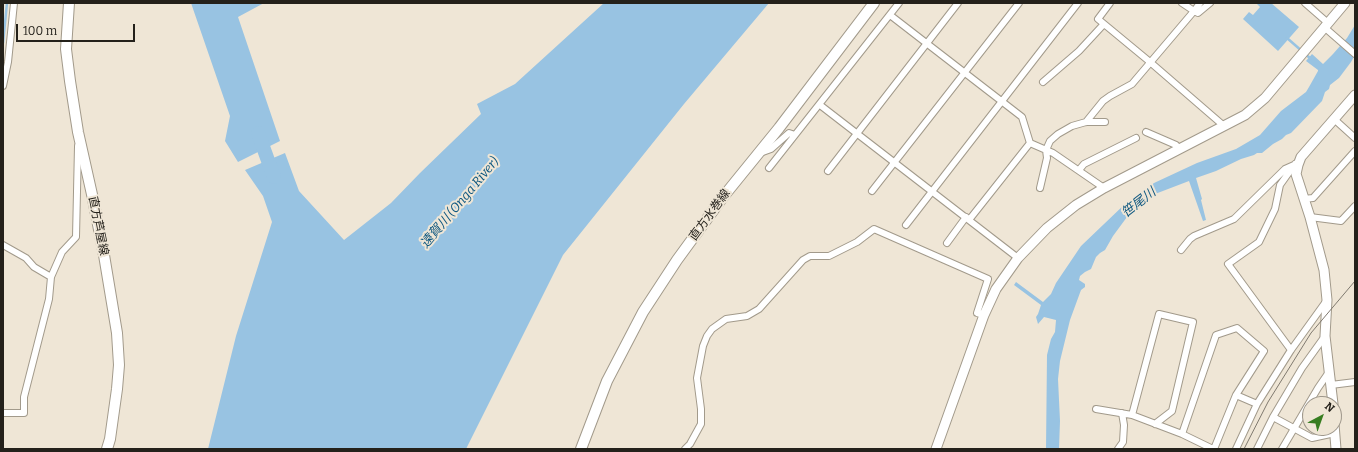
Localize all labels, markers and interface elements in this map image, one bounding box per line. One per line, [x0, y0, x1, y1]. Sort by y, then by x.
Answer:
scale bar [18, 16, 137, 42]
text: 100 m [23, 24, 57, 38]
water label: 遠賀川 (Onga River) [418, 154, 502, 252]
water label: 笹尾川 [1119, 185, 1159, 221]
street label: 直方水巻線 [687, 186, 733, 244]
street label: 直方芦屋線 [85, 195, 111, 257]
north arrow [1302, 396, 1342, 436]
text: N [1322, 400, 1337, 415]

